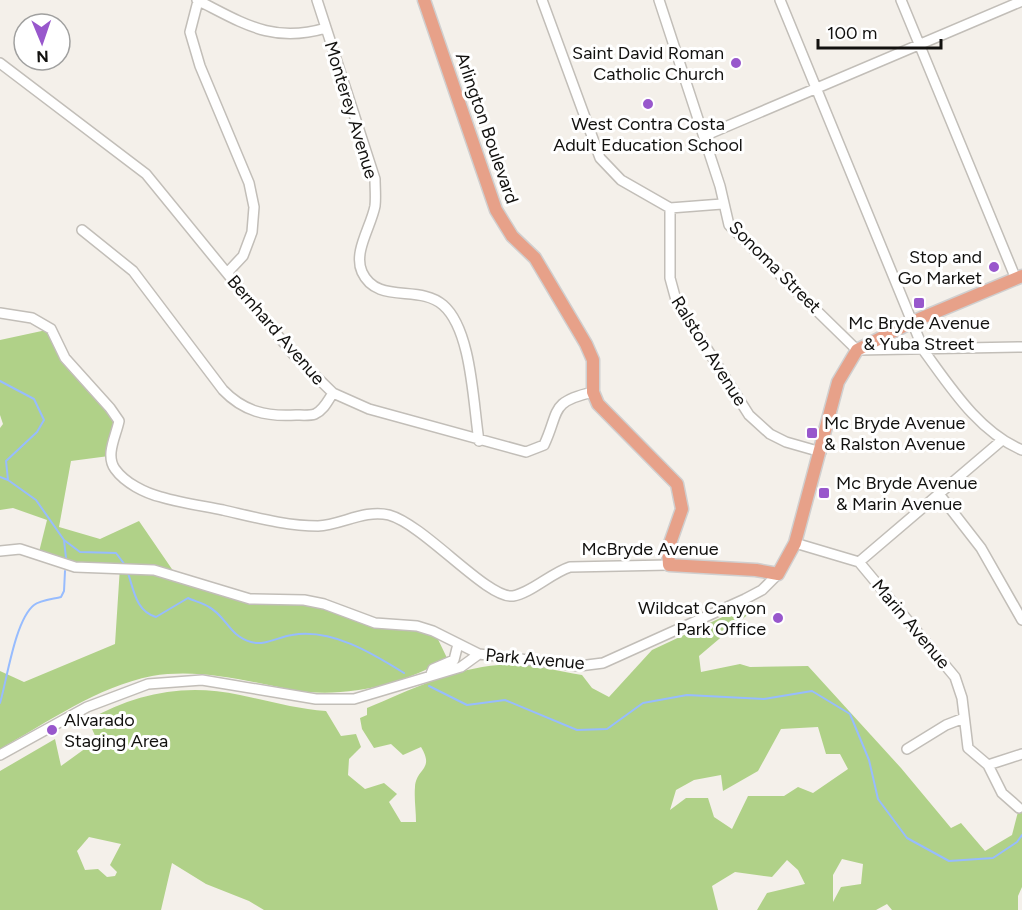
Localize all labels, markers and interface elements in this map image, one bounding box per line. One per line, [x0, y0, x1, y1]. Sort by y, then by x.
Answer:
north arrow [12, 12, 72, 72]
scale bar [818, 12, 941, 50]
text: 100 m [827, 22, 877, 44]
street label: Monterey Avenue [320, 39, 382, 182]
place label: Saint David Roman Catholic Church [572, 42, 724, 85]
text: N [36, 47, 49, 66]
street label: Arlington Boulevard [451, 49, 523, 207]
marker: Saint David Roman Catholic Church [729, 56, 743, 70]
marker: West Contra Costa Adult Education School [641, 97, 655, 111]
place label: West Contra Costa Adult Education School [553, 113, 743, 156]
street label: Sonoma Street [724, 216, 826, 318]
place label: Stop and Go Market [898, 246, 982, 289]
marker: Stop and Go Market [987, 260, 1001, 274]
street label: Bernhard Avenue [222, 271, 330, 389]
street label: Ralston Avenue [666, 292, 752, 410]
marker: Mc Bryde Avenue & Yuba Street [912, 296, 926, 310]
place label: Mc Bryde Avenue & Yuba Street [848, 312, 990, 355]
place label: Mc Bryde Avenue & Ralston Avenue [824, 412, 966, 455]
marker: Mc Bryde Avenue & Ralston Avenue [805, 426, 819, 440]
place label: Mc Bryde Avenue & Marin Avenue [836, 472, 978, 515]
marker: Mc Bryde Avenue & Marin Avenue [817, 486, 831, 500]
street label: McBryde Avenue [582, 538, 719, 560]
street label: Marin Avenue [867, 575, 955, 673]
place label: Wildcat Canyon Park Office [638, 597, 766, 640]
marker: Wildcat Canyon Park Office [771, 611, 785, 625]
street label: Park Avenue [484, 644, 586, 674]
place label: Alvarado Staging Area [64, 709, 168, 752]
marker: Alvarado Staging Area [45, 723, 59, 737]

